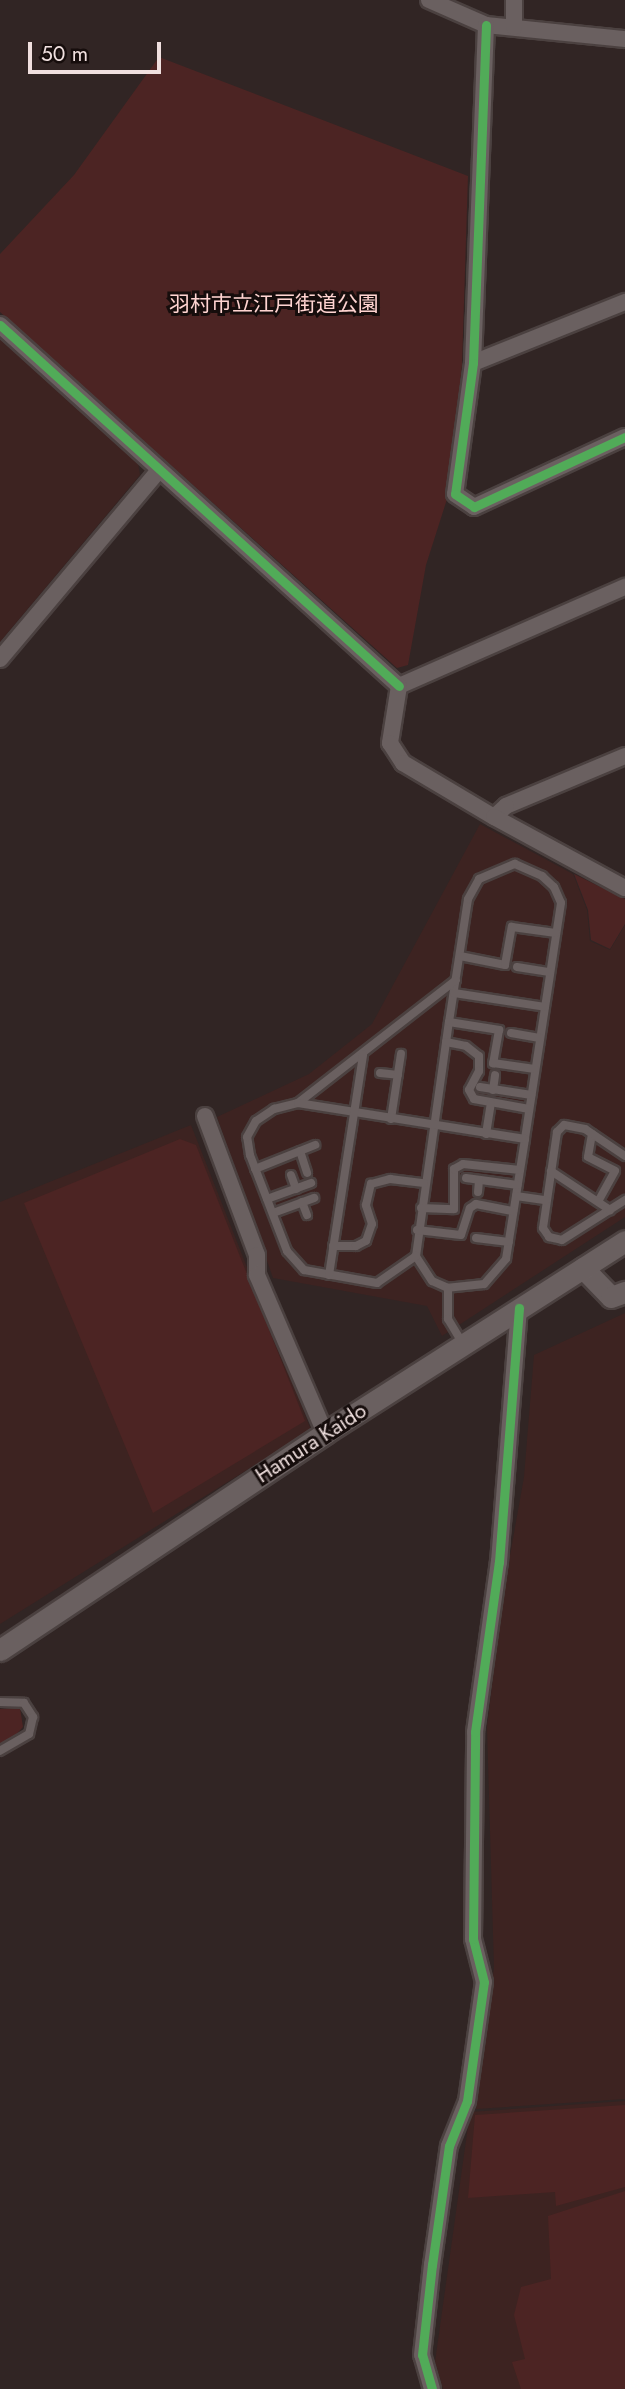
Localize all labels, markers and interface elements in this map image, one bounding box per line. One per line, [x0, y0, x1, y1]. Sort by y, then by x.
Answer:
scale bar [32, 28, 164, 72]
text: 50 m [41, 39, 88, 69]
park label: 羽村市立江戸街道公園 [169, 291, 379, 317]
street label: Hamura Kaido [251, 1398, 371, 1488]

